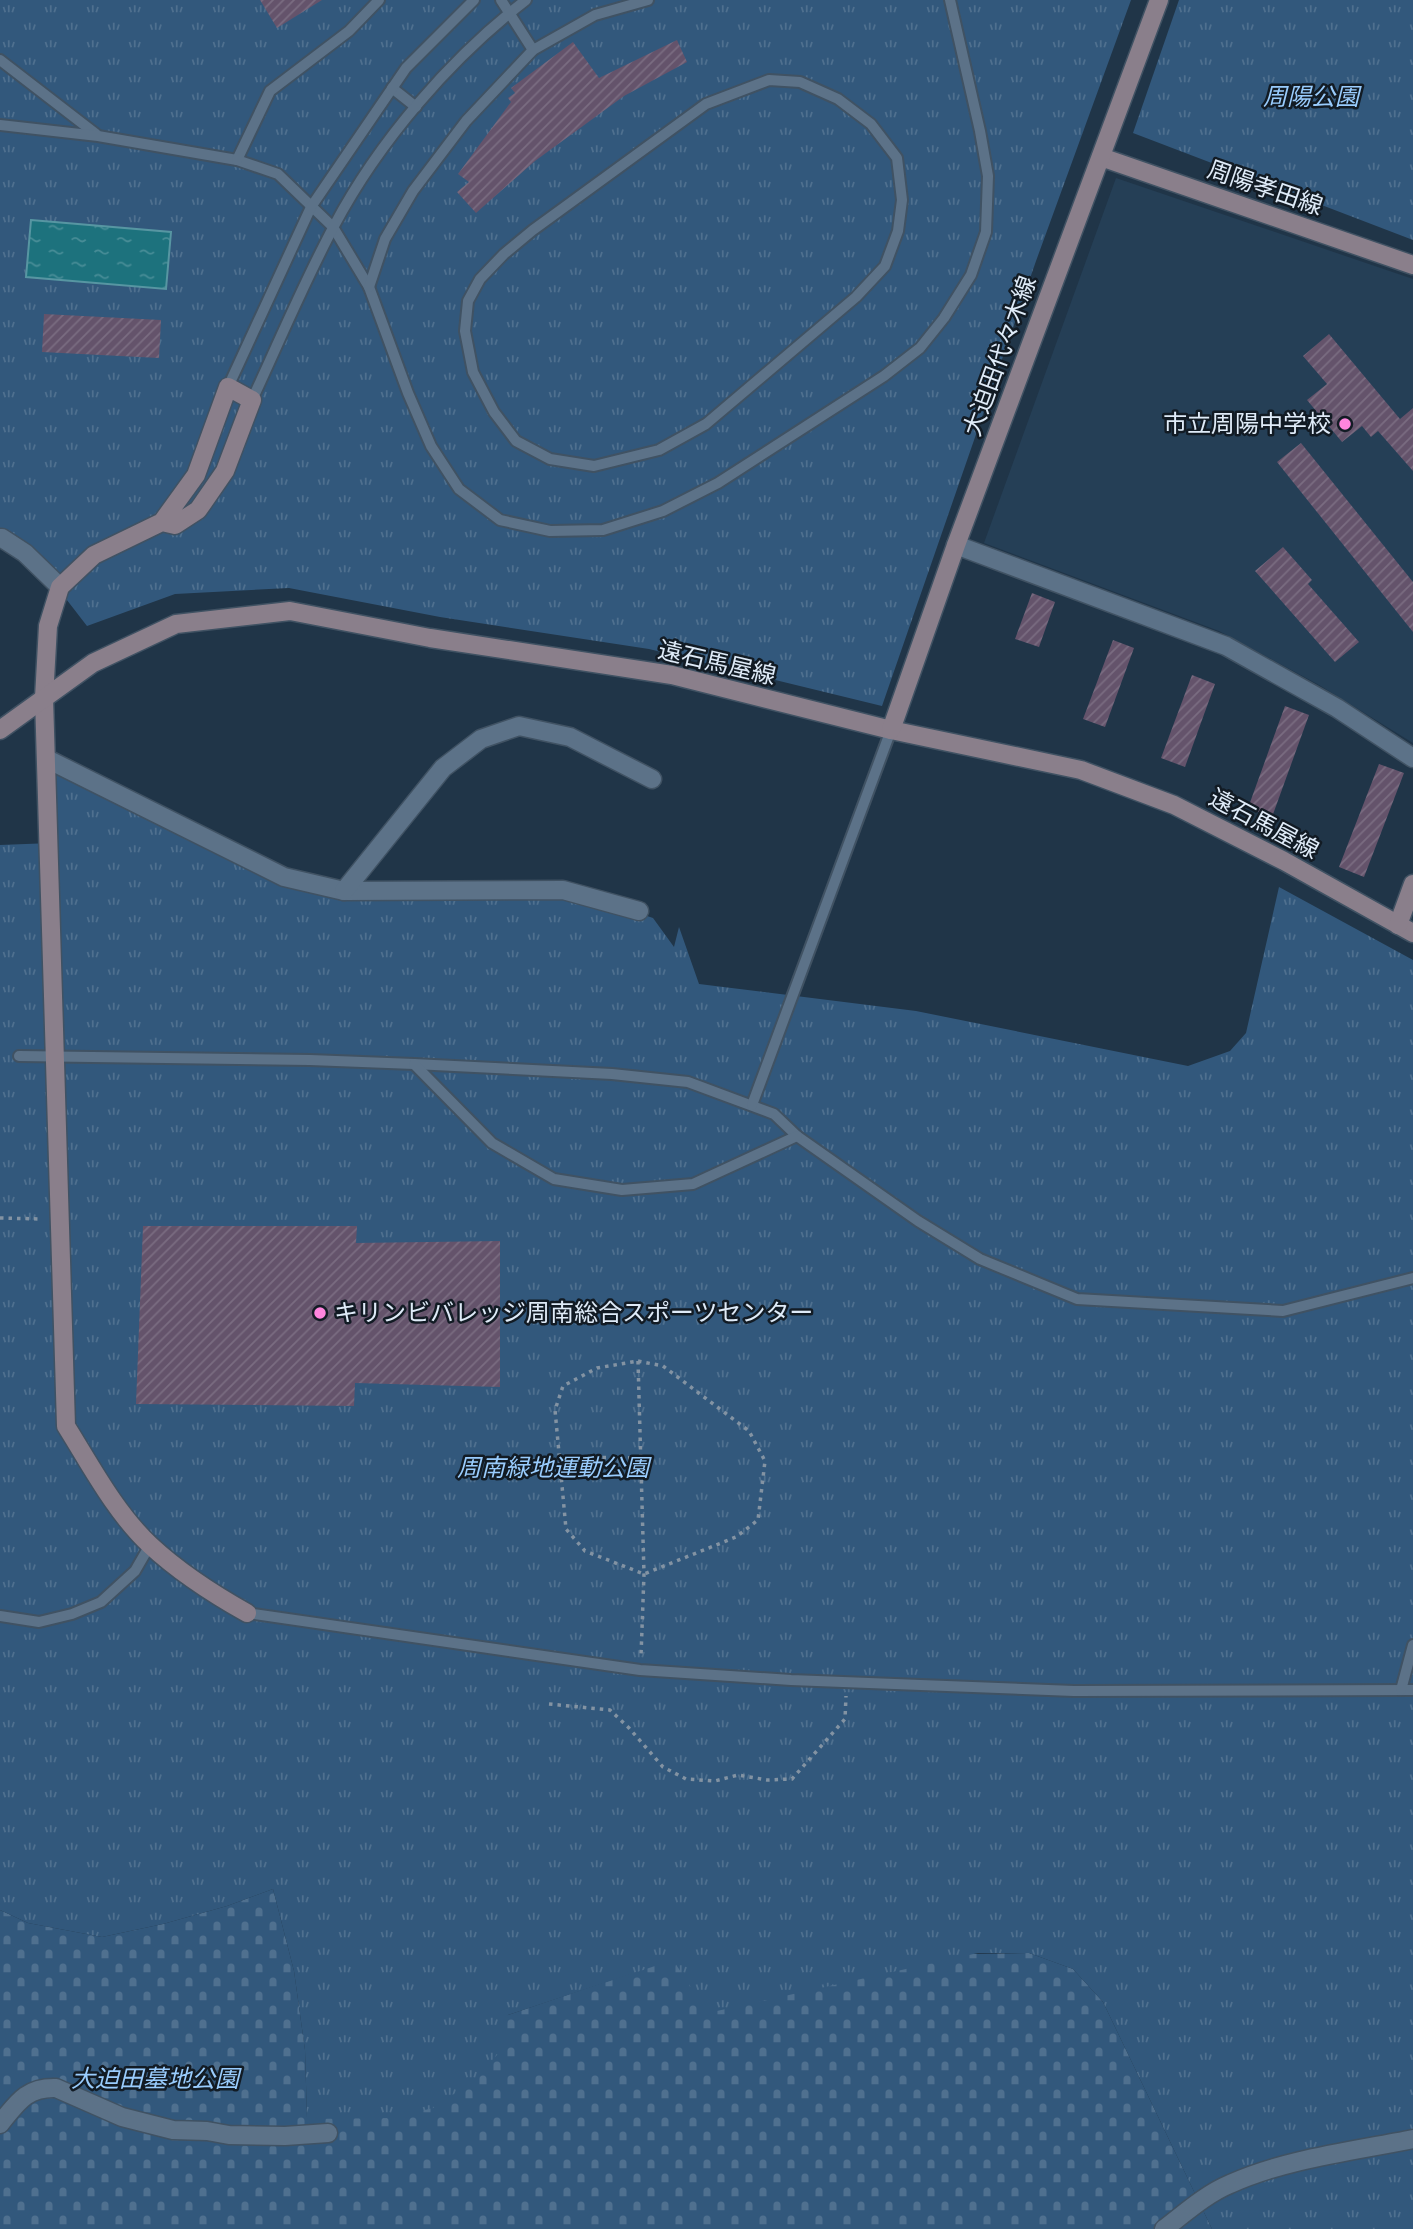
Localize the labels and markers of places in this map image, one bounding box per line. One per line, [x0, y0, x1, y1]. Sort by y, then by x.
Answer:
place label: 市立周陽中学校 [1163, 407, 1331, 443]
marker: 市立周陽中学校 [1337, 416, 1353, 432]
place label: キリンビバレッジ周南総合スポーツセンター [334, 1296, 814, 1332]
marker: キリンビバレッジ周南総合スポーツセンター [312, 1305, 328, 1321]

